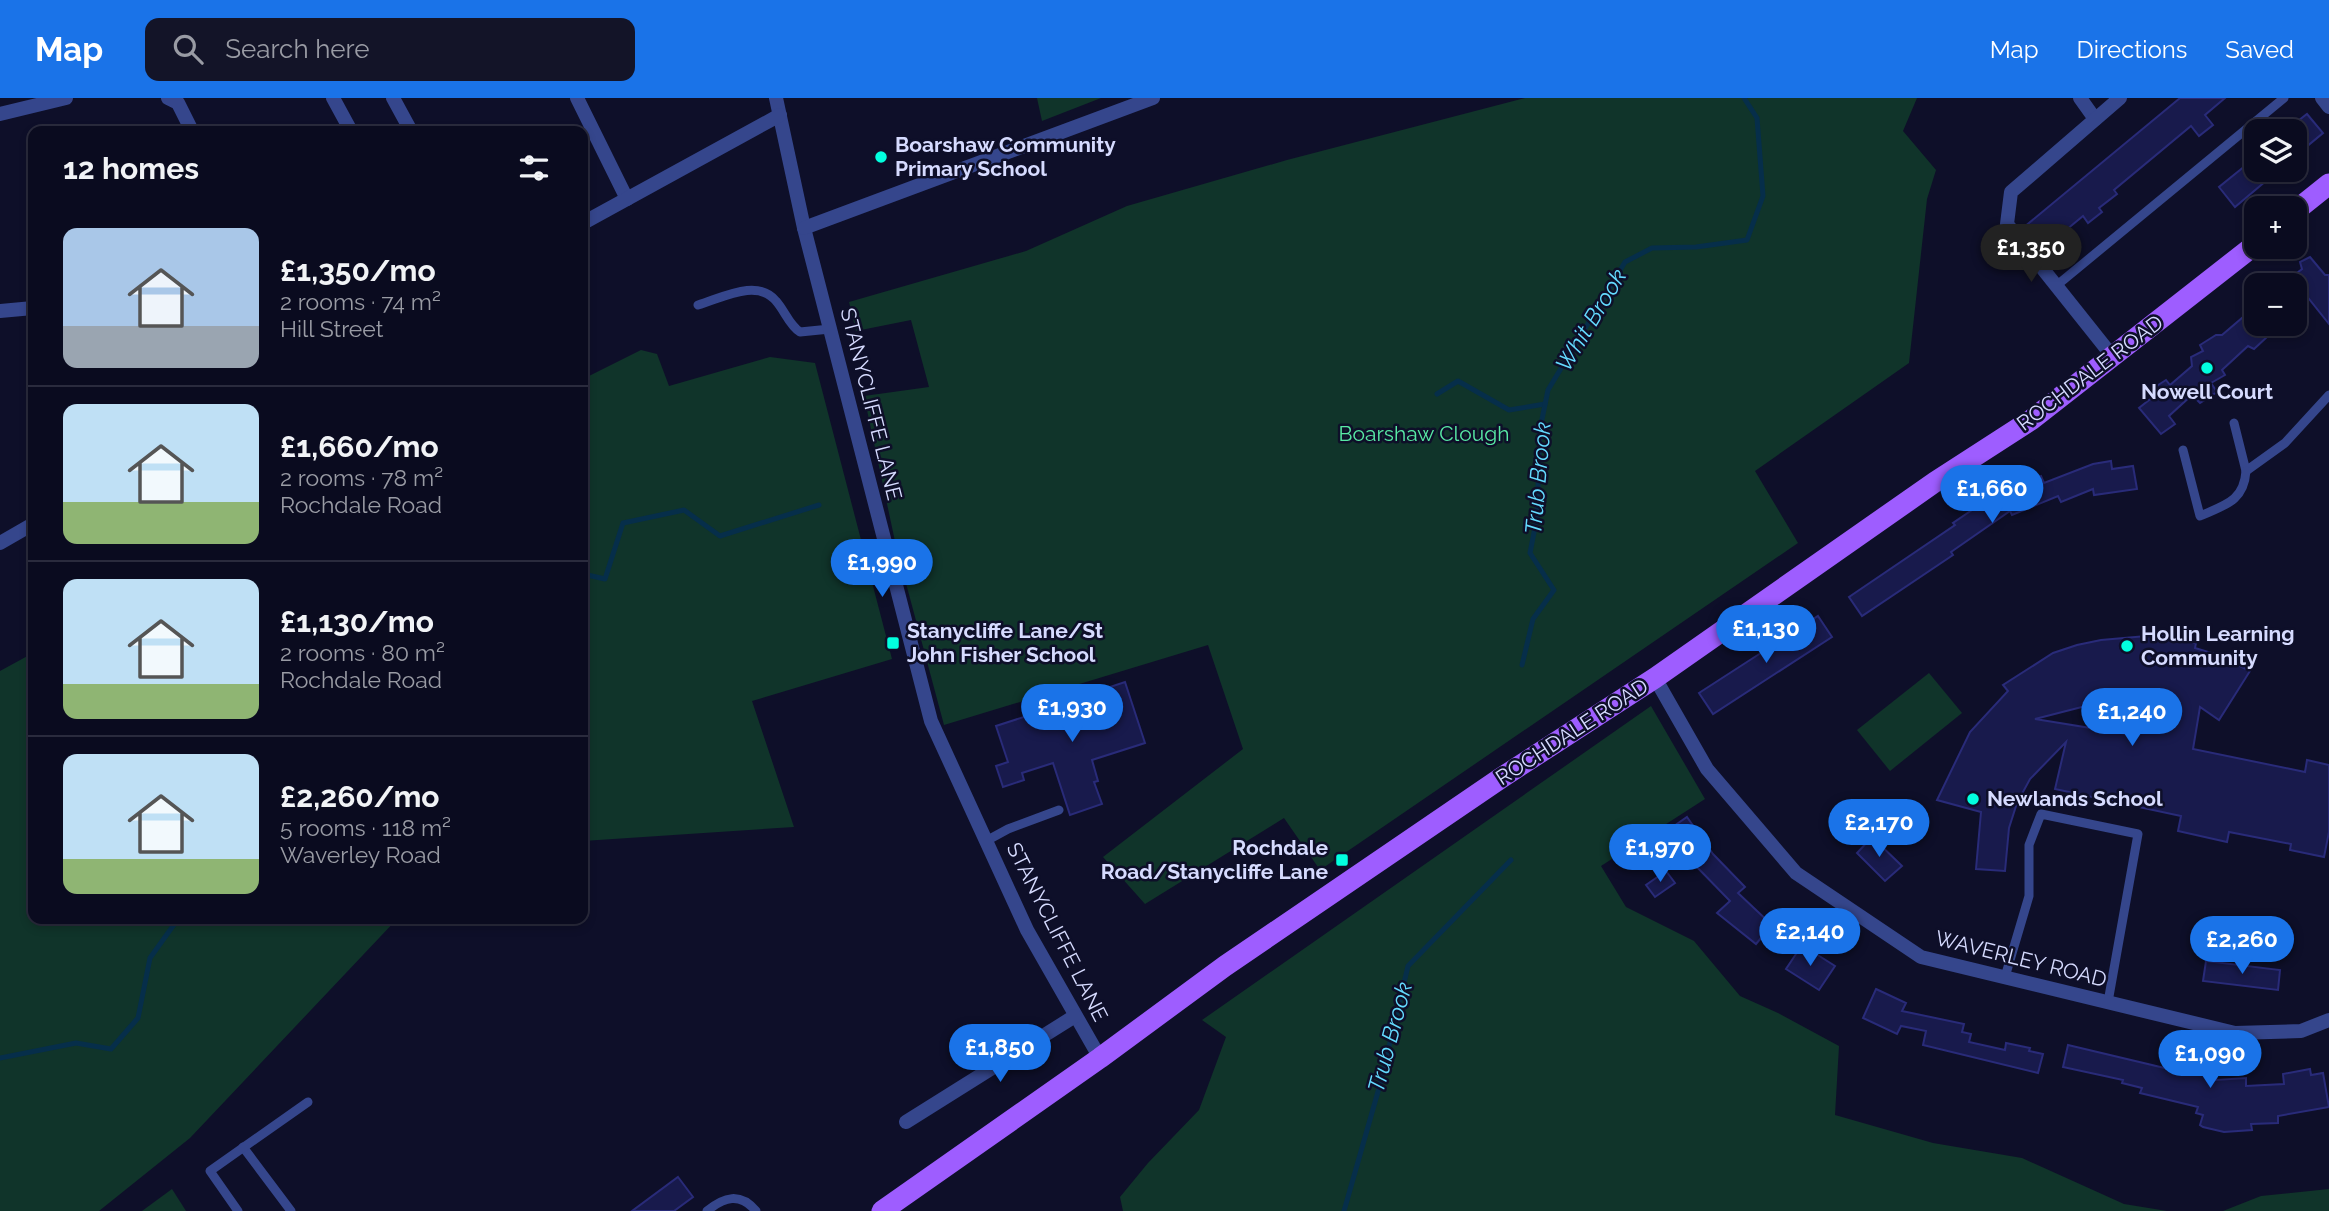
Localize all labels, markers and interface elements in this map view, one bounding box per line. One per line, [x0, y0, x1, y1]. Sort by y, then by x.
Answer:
search box [145, 18, 635, 81]
text: Map [35, 30, 103, 69]
icon: search [169, 30, 207, 68]
text: Search here [225, 34, 370, 64]
text: Map [1990, 35, 2039, 64]
text: Directions [2077, 35, 2187, 64]
text: Saved [2225, 35, 2294, 64]
map controls [2244, 119, 2307, 336]
button: layers [2244, 119, 2307, 182]
place label: Boarshaw Community Primary School [895, 132, 1116, 181]
icon: filters [515, 149, 553, 187]
marker: Boarshaw Community Primary School [873, 149, 889, 165]
text: 12 homes [63, 151, 199, 186]
button: + [2244, 196, 2307, 259]
pin: £1,350 [1974, 225, 2088, 284]
text: £1,350 [1997, 233, 2065, 260]
text: £1,350/mo [280, 253, 436, 288]
icon: home [119, 256, 203, 340]
water label: Whit Brook [1549, 264, 1632, 376]
button: − [2244, 273, 2307, 336]
text: 2 rooms · 74 m² [280, 288, 441, 315]
street label: STANYCLIFFE LANE [835, 305, 907, 503]
street label: ROCHDALE ROAD [2012, 309, 2168, 436]
text: Hill Street [280, 315, 383, 342]
marker: Nowell Court [2199, 360, 2215, 376]
place label: Nowell Court [2141, 379, 2273, 404]
water label: Trub Brook [1519, 420, 1556, 535]
park label: Boarshaw Clough [1339, 421, 1509, 446]
text: £1,660/mo [280, 429, 439, 464]
icon: home [119, 432, 203, 516]
text: 2 rooms · 78 m² [280, 464, 443, 491]
pin: £1,660 [1935, 466, 2049, 525]
text: £1,660 [1956, 474, 2028, 501]
text: Rochdale Road [280, 491, 442, 518]
pin: £1,990 [825, 540, 939, 599]
text: £1,990 [847, 548, 917, 575]
text: £1,130/mo [280, 604, 434, 639]
pin: £1,130 [1709, 606, 1823, 665]
icon: home [119, 607, 203, 691]
text: £1,130 [1732, 614, 1800, 641]
place label: Stanycliffe Lane/St John Fisher School [907, 618, 1103, 667]
place label: Hollin Learning Community [2141, 621, 2295, 670]
marker: Stanycliffe Lane/St John Fisher School [885, 635, 901, 651]
marker: Hollin Learning Community [2119, 638, 2135, 654]
text: 2 rooms · 80 m² [280, 639, 445, 666]
text: Rochdale Road [280, 666, 442, 693]
street label: ROCHDALE ROAD [1491, 673, 1653, 790]
pin: £1,930 [1015, 684, 1129, 744]
pin: £1,240 [2075, 688, 2189, 748]
text: £1,930 [1037, 693, 1107, 720]
text: £1,240 [2097, 697, 2167, 724]
text: £2,260/mo [280, 779, 440, 814]
icon: home [119, 782, 203, 866]
place label: Newlands School [1987, 786, 2163, 811]
marker: Newlands School [1965, 791, 1981, 807]
pin: £2,170 [1822, 800, 1936, 859]
text: £2,170 [1844, 808, 1914, 835]
text: 5 rooms · 118 m² [280, 814, 451, 841]
pin: £1,970 [1603, 824, 1717, 884]
text: £1,970 [1625, 833, 1695, 860]
place label: Rochdale Road/Stanycliffe Lane [1101, 835, 1328, 884]
street label: STANYCLIFFE LANE [1002, 838, 1113, 1025]
text: Waverley Road [280, 841, 441, 868]
marker: Rochdale Road/Stanycliffe Lane [1334, 852, 1350, 868]
pin: £2,140 [1753, 908, 1867, 968]
pin: £2,260 [2185, 916, 2299, 976]
text: £2,140 [1775, 917, 1845, 944]
street label: WAVERLEY ROAD [1933, 925, 2109, 992]
text: £2,260 [2206, 925, 2278, 952]
water label: Trub Brook [1362, 979, 1417, 1095]
pin: £1,850 [943, 1024, 1057, 1084]
pin: £1,090 [2153, 1030, 2267, 1090]
text: £1,850 [965, 1033, 1035, 1060]
text: £1,090 [2174, 1039, 2246, 1066]

